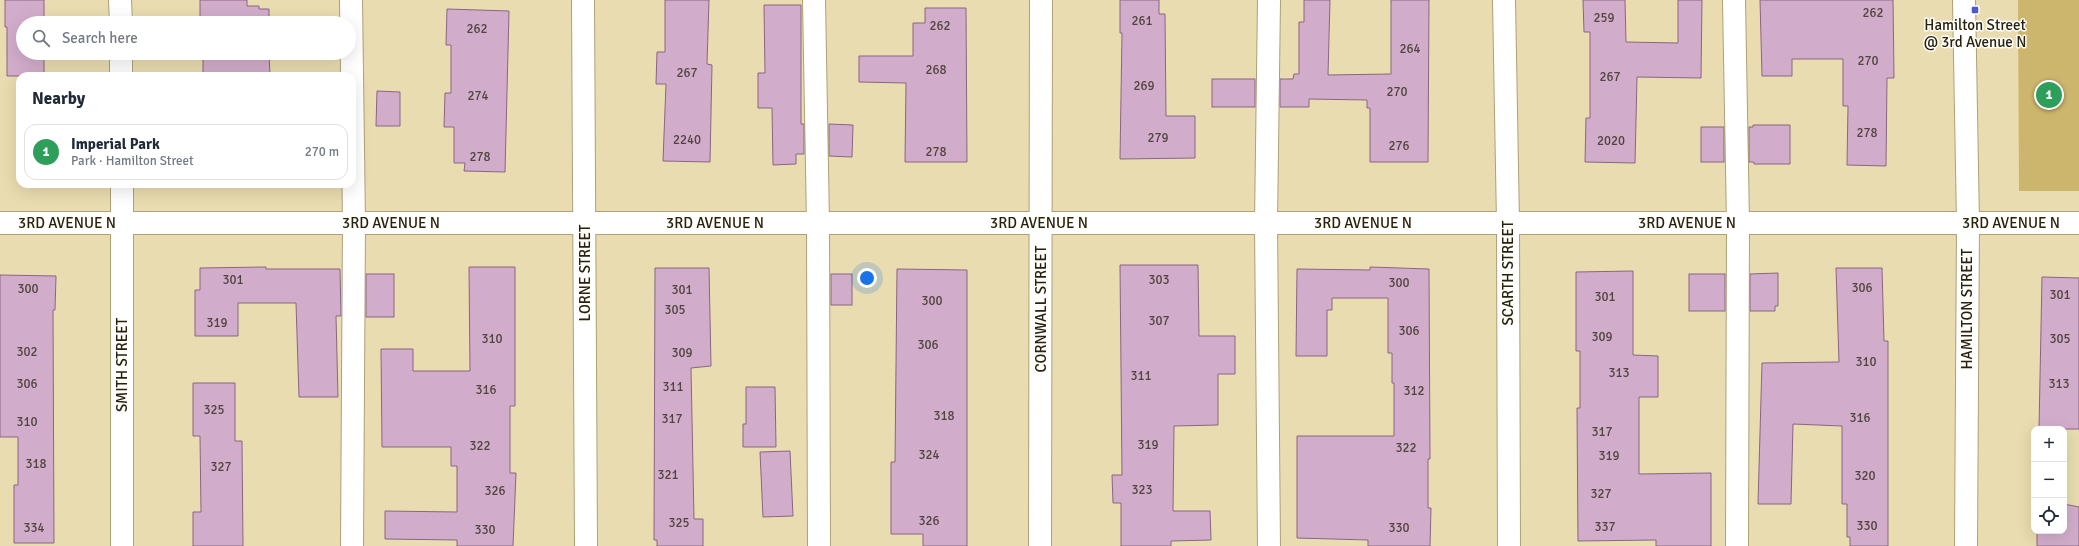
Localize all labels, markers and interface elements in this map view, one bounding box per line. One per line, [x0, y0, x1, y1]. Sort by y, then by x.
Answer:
house number: 262 [1862, 5, 1884, 21]
marker: Hamilton Street @ 3rd Avenue N [1970, 5, 1980, 15]
house number: 259 [1593, 10, 1615, 26]
house number: 261 [1131, 13, 1153, 29]
search box [16, 16, 356, 60]
place label: Hamilton Street @ 3rd Avenue N [1924, 16, 2026, 51]
house number: 262 [929, 18, 951, 34]
house number: 262 [466, 21, 488, 37]
icon: search [30, 27, 52, 49]
text: Search here [62, 29, 138, 47]
house number: 264 [1399, 41, 1421, 57]
house number: 270 [1857, 53, 1879, 69]
house number: 268 [925, 62, 947, 78]
house number: 267 [676, 65, 698, 81]
house number: 267 [1599, 69, 1621, 85]
house number: 269 [1133, 78, 1155, 94]
pin: 1 [2036, 80, 2062, 110]
house number: 270 [1386, 84, 1408, 100]
text: Nearby [32, 88, 85, 109]
house number: 274 [467, 88, 489, 104]
house number: 278 [1856, 125, 1878, 141]
house number: 279 [1147, 130, 1169, 146]
house number: 2240 [673, 132, 701, 148]
house number: 2020 [1597, 133, 1625, 149]
text: Imperial Park [71, 135, 160, 153]
house number: 276 [1388, 138, 1410, 154]
text: 1 [42, 144, 50, 160]
text: 270 m [305, 144, 339, 160]
house number: 278 [925, 144, 947, 160]
house number: 278 [469, 149, 491, 165]
text: Park · Hamilton Street [71, 153, 194, 169]
street label: 3RD AVENUE N [18, 214, 116, 232]
street label: 3RD AVENUE N [342, 214, 440, 232]
street label: 3RD AVENUE N [666, 214, 764, 232]
street label: 3RD AVENUE N [990, 214, 1088, 232]
street label: 3RD AVENUE N [1314, 214, 1412, 232]
street label: 3RD AVENUE N [1638, 214, 1736, 232]
street label: 3RD AVENUE N [1962, 214, 2060, 232]
street label: SCARTH STREET [1499, 220, 1517, 325]
street label: LORNE STREET [576, 224, 594, 321]
street label: CORNWALL STREET [1032, 245, 1050, 372]
street label: HAMILTON STREET [1958, 248, 1976, 370]
your location [857, 268, 877, 288]
house number: 301 [222, 272, 244, 288]
house number: 303 [1148, 272, 1170, 288]
house number: 300 [1388, 275, 1410, 291]
house number: 306 [1851, 280, 1873, 296]
house number: 300 [17, 281, 39, 297]
house number: 301 [671, 282, 693, 298]
house number: 301 [2049, 287, 2071, 303]
house number: 301 [1594, 289, 1616, 305]
house number: 300 [921, 293, 943, 309]
house number: 305 [664, 302, 686, 318]
house number: 307 [1148, 313, 1170, 329]
house number: 319 [206, 315, 228, 331]
street label: SMITH STREET [113, 317, 131, 412]
house number: 306 [1398, 323, 1420, 339]
house number: 309 [1591, 329, 1613, 345]
house number: 310 [481, 331, 503, 347]
house number: 305 [2049, 331, 2071, 347]
house number: 306 [917, 337, 939, 353]
house number: 302 [16, 344, 38, 360]
house number: 309 [671, 345, 693, 361]
house number: 310 [1855, 354, 1877, 370]
house number: 313 [1608, 365, 1630, 381]
house number: 311 [1130, 368, 1152, 384]
house number: 306 [16, 376, 38, 392]
house number: 313 [2048, 376, 2070, 392]
house number: 311 [662, 379, 684, 395]
house number: 316 [475, 382, 497, 398]
house number: 312 [1403, 383, 1425, 399]
house number: 325 [203, 402, 225, 418]
house number: 318 [933, 408, 955, 424]
house number: 316 [1849, 410, 1871, 426]
house number: 317 [661, 411, 683, 427]
house number: 310 [16, 414, 38, 430]
house number: 317 [1591, 424, 1613, 440]
map controls [2031, 426, 2067, 534]
button: + [2031, 426, 2067, 462]
house number: 319 [1137, 437, 1159, 453]
house number: 322 [469, 438, 491, 454]
house number: 322 [1395, 440, 1417, 456]
house number: 324 [918, 447, 940, 463]
house number: 319 [1598, 448, 1620, 464]
house number: 318 [25, 456, 47, 472]
house number: 327 [210, 459, 232, 475]
button: − [2031, 462, 2067, 498]
house number: 321 [657, 467, 679, 483]
house number: 320 [1854, 468, 1876, 484]
house number: 323 [1131, 482, 1153, 498]
house number: 326 [484, 483, 506, 499]
house number: 327 [1590, 486, 1612, 502]
button: locate [2031, 498, 2067, 534]
house number: 326 [918, 513, 940, 529]
house number: 325 [668, 515, 690, 531]
house number: 330 [1856, 518, 1878, 534]
house number: 337 [1594, 519, 1616, 535]
house number: 334 [23, 520, 45, 536]
house number: 330 [1388, 520, 1410, 536]
house number: 330 [474, 522, 496, 538]

